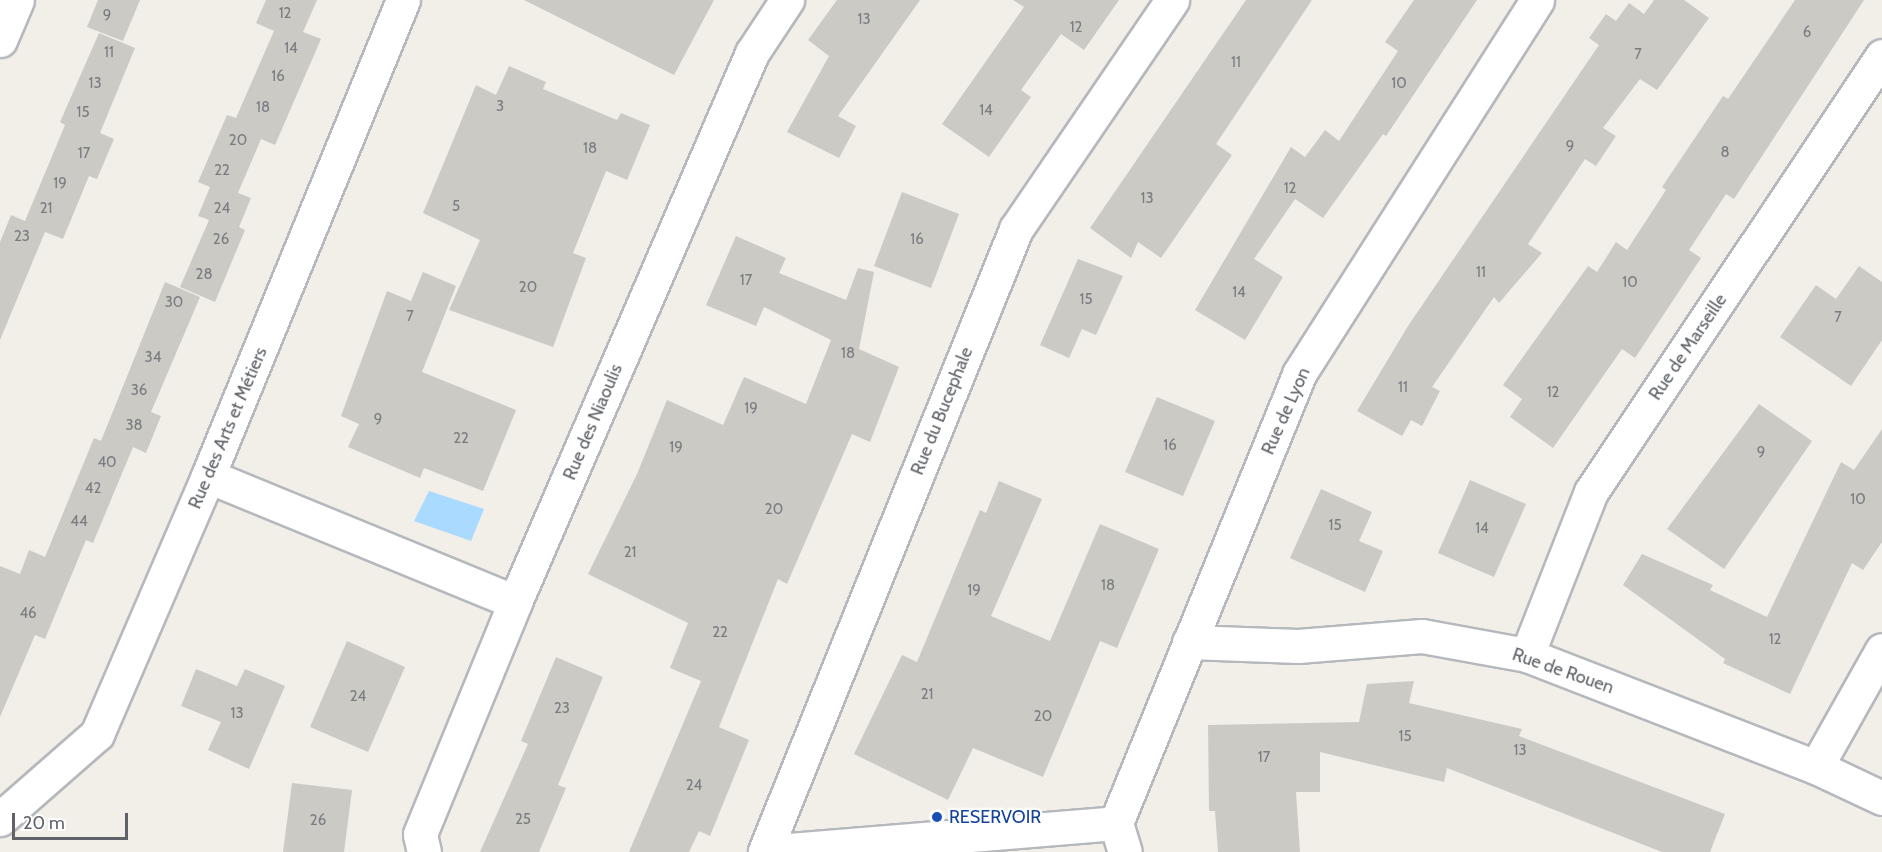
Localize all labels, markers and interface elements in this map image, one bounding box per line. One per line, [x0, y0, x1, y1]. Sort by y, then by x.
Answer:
house number: 12 [279, 5, 291, 23]
house number: 9 [103, 7, 111, 25]
house number: 13 [857, 11, 871, 29]
house number: 12 [1070, 19, 1082, 37]
house number: 6 [1803, 24, 1811, 42]
house number: 14 [284, 40, 298, 58]
house number: 11 [104, 44, 114, 62]
house number: 7 [1634, 46, 1642, 64]
house number: 11 [1231, 54, 1241, 72]
house number: 16 [271, 68, 285, 86]
house number: 13 [88, 75, 102, 93]
house number: 10 [1391, 75, 1407, 93]
house number: 3 [496, 98, 504, 116]
house number: 18 [256, 99, 270, 117]
house number: 14 [979, 102, 993, 120]
house number: 15 [76, 104, 90, 122]
house number: 20 [229, 132, 247, 150]
house number: 9 [1566, 138, 1574, 156]
house number: 18 [583, 140, 597, 158]
house number: 8 [1720, 144, 1730, 162]
house number: 17 [78, 145, 90, 163]
house number: 22 [214, 162, 230, 180]
house number: 19 [53, 175, 67, 193]
house number: 12 [1284, 180, 1296, 198]
house number: 13 [1140, 190, 1154, 208]
house number: 5 [452, 198, 460, 216]
house number: 21 [40, 200, 52, 218]
house number: 24 [214, 200, 230, 218]
house number: 23 [14, 228, 30, 246]
house number: 26 [213, 231, 229, 249]
house number: 16 [910, 231, 924, 249]
house number: 11 [1476, 264, 1486, 282]
house number: 28 [196, 266, 212, 284]
house number: 17 [740, 272, 752, 290]
house number: 10 [1622, 274, 1638, 292]
house number: 20 [519, 279, 537, 297]
house number: 14 [1232, 284, 1246, 302]
street label: Rue de Marseille [1645, 290, 1731, 404]
house number: 15 [1079, 291, 1093, 309]
house number: 30 [165, 294, 183, 312]
house number: 7 [406, 308, 414, 326]
house number: 7 [1834, 309, 1842, 327]
street label: Rue des Arts et Métiers [184, 344, 272, 512]
street label: Rue du Bucephale [907, 344, 977, 478]
house number: 18 [841, 345, 855, 363]
house number: 34 [145, 349, 161, 367]
street label: Rue des Niaoulis [559, 361, 627, 483]
street label: Rue de Lyon [1257, 364, 1315, 458]
house number: 11 [1398, 379, 1408, 397]
house number: 36 [131, 382, 147, 400]
house number: 12 [1547, 384, 1559, 402]
house number: 19 [744, 400, 758, 418]
house number: 9 [374, 411, 382, 429]
house number: 38 [125, 417, 143, 435]
house number: 22 [453, 430, 469, 448]
house number: 16 [1163, 437, 1177, 455]
house number: 19 [669, 439, 683, 457]
house number: 9 [1757, 444, 1765, 462]
house number: 40 [97, 454, 117, 472]
house number: 42 [85, 480, 101, 498]
house number: 10 [1850, 491, 1866, 509]
house number: 20 [765, 501, 783, 519]
house number: 44 [70, 513, 88, 531]
house number: 15 [1328, 517, 1342, 535]
house number: 14 [1475, 520, 1489, 538]
house number: 21 [624, 544, 636, 562]
house number: 18 [1101, 577, 1115, 595]
house number: 19 [967, 582, 981, 600]
house number: 46 [19, 605, 37, 623]
house number: 22 [712, 624, 728, 642]
house number: 12 [1769, 631, 1781, 649]
street label: Rue de Rouen [1510, 644, 1616, 698]
house number: 21 [921, 686, 933, 704]
house number: 24 [350, 688, 366, 706]
house number: 23 [554, 700, 570, 718]
house number: 13 [230, 705, 244, 723]
house number: 20 [1034, 708, 1052, 726]
house number: 15 [1398, 728, 1412, 746]
house number: 13 [1513, 742, 1527, 760]
house number: 17 [1258, 749, 1270, 767]
house number: 24 [686, 777, 702, 795]
scale bar [15, 801, 130, 839]
place label: RESERVOIR [949, 806, 1041, 828]
marker: RESERVOIR [930, 810, 944, 824]
house number: 25 [515, 811, 531, 829]
text: 20 m [23, 812, 65, 834]
house number: 26 [310, 812, 326, 830]

